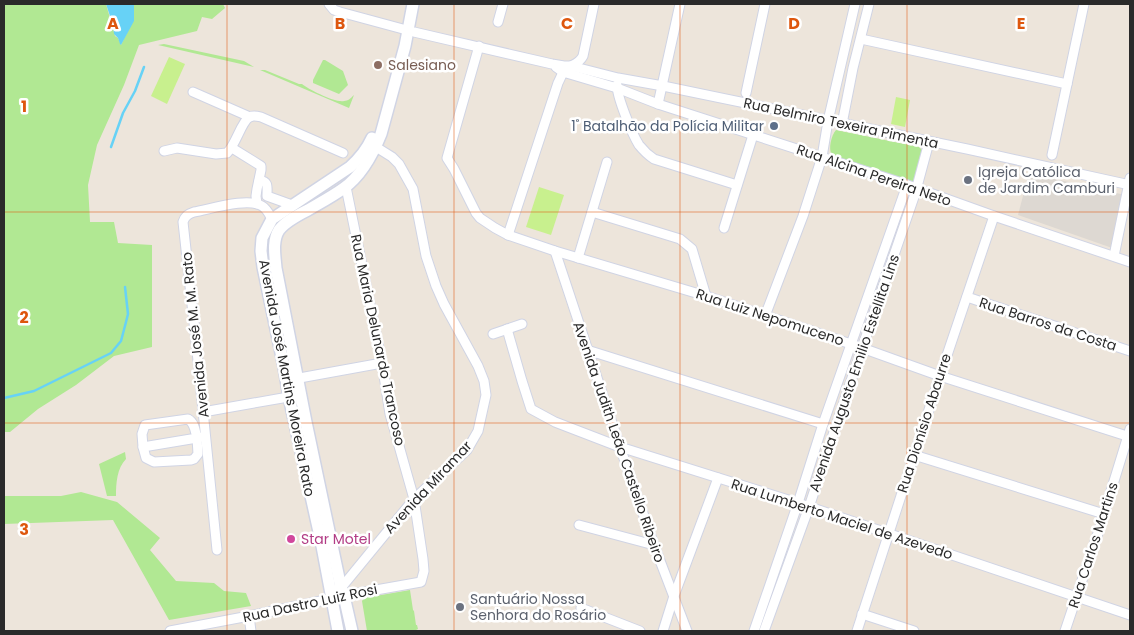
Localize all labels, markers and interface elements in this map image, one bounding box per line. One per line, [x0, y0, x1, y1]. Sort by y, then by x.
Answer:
text: A [107, 12, 119, 35]
text: B [335, 12, 345, 35]
text: C [561, 12, 573, 35]
text: D [788, 12, 800, 35]
text: E [1017, 12, 1025, 35]
place label: Salesiano [388, 55, 456, 75]
marker: Salesiano [372, 59, 384, 71]
street label: Rua Belmiro Texeira Pimenta [742, 93, 940, 153]
text: 1 [21, 95, 27, 118]
place label: 1˚ Batalhão da Polícia Militar [571, 116, 764, 136]
marker: 1˚ Batalhão da Polícia Militar [768, 120, 780, 132]
street label: Rua Alcina Pereira Neto [794, 139, 954, 211]
place label: Igreja Católica de Jardim Camburi [978, 162, 1115, 198]
marker: Igreja Católica de Jardim Camburi [962, 174, 974, 186]
street label: Rua Maria Delunardo Trancoso [346, 232, 410, 448]
street label: Avenida José M. M. Rato [176, 251, 214, 419]
street label: Avenida Augusto Emilio Estellita Lins [804, 251, 904, 495]
street label: Avenida José Martins Moreira Rato [254, 258, 320, 498]
street label: Rua Luiz Nepomuceno [693, 284, 847, 350]
street label: Rua Barros da Costa [977, 292, 1119, 356]
text: 2 [19, 306, 29, 329]
street label: Avenida Judith Leão Castello Ribeiro [568, 319, 670, 565]
street label: Rua Dionísio Abaurre [892, 351, 956, 495]
street label: Avenida Miramar [380, 436, 476, 538]
street label: Rua Lumberto Maciel de Azevedo [729, 474, 955, 564]
street label: Rua Carlos Martins [1063, 480, 1123, 610]
text: 3 [19, 518, 29, 541]
place label: Star Motel [301, 529, 371, 549]
marker: Star Motel [285, 533, 297, 545]
street label: Rua Dastro Luiz Rosi [241, 579, 379, 627]
place label: Santuário Nossa Senhora do Rosário [470, 589, 606, 625]
marker: Santuário Nossa Senhora do Rosário [454, 601, 466, 613]

